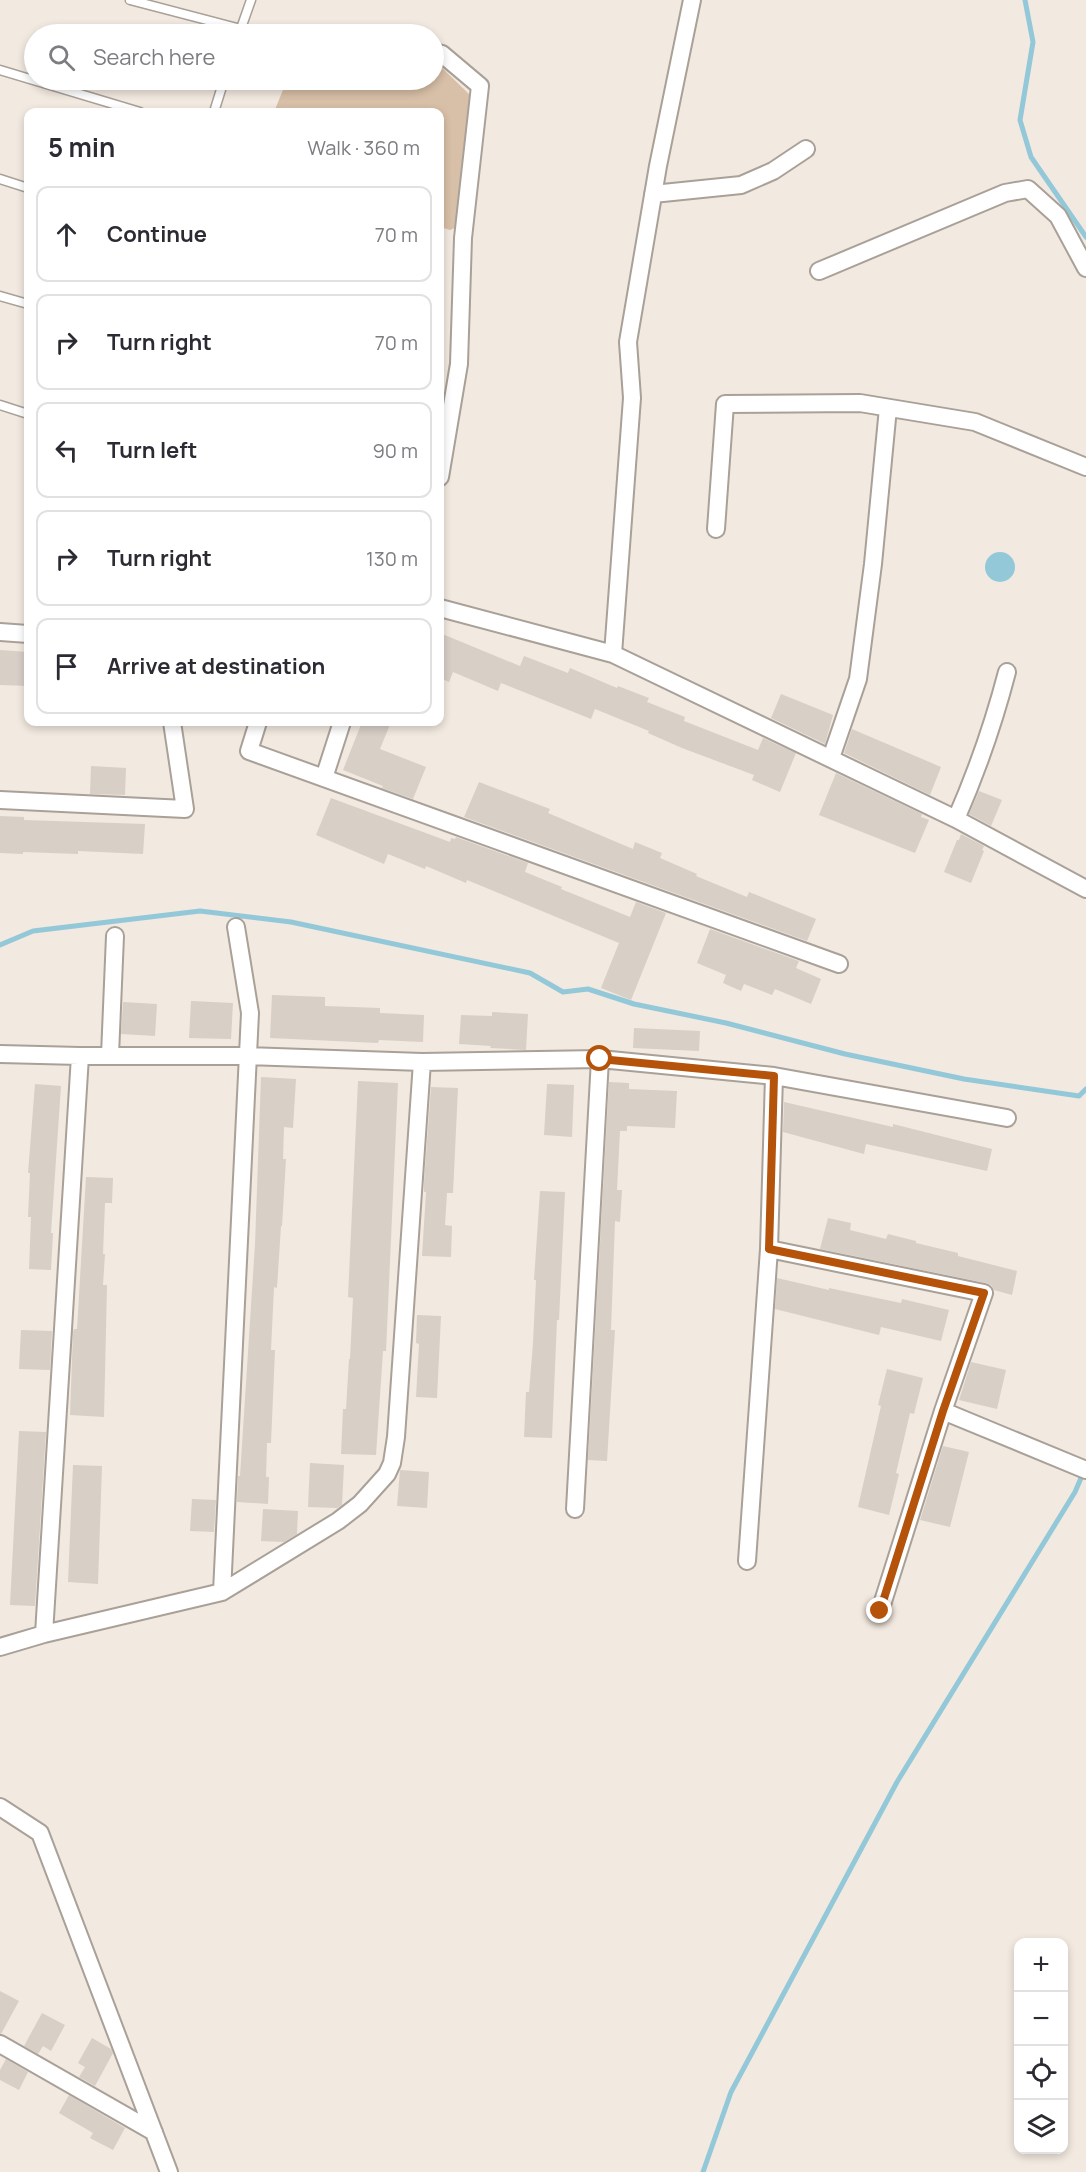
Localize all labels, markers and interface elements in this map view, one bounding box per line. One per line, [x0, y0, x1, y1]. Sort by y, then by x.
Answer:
search box [24, 24, 444, 90]
icon: search [45, 41, 78, 74]
text: Search here [93, 42, 215, 72]
text: 5 min [48, 129, 115, 165]
text: Walk · 360 m [307, 134, 420, 161]
icon: ahead [50, 218, 83, 251]
text: Continue [107, 219, 207, 249]
text: 70 m [375, 221, 418, 248]
icon: right [50, 326, 83, 359]
text: Turn right [107, 327, 212, 357]
text: 70 m [375, 329, 418, 356]
icon: left [50, 434, 83, 467]
text: Turn left [107, 435, 197, 465]
text: 90 m [372, 437, 418, 464]
icon: right [50, 542, 83, 575]
text: Turn right [107, 543, 212, 573]
text: 130 m [366, 545, 418, 572]
icon: arrive [50, 650, 83, 683]
text: Arrive at destination [107, 651, 325, 681]
route start [586, 1045, 612, 1071]
route end [866, 1597, 892, 1623]
map controls [1014, 1938, 1068, 2154]
button: + [1014, 1938, 1068, 1992]
button: − [1014, 1992, 1068, 2046]
button: locate [1014, 2046, 1068, 2100]
button: layers [1014, 2100, 1068, 2154]

